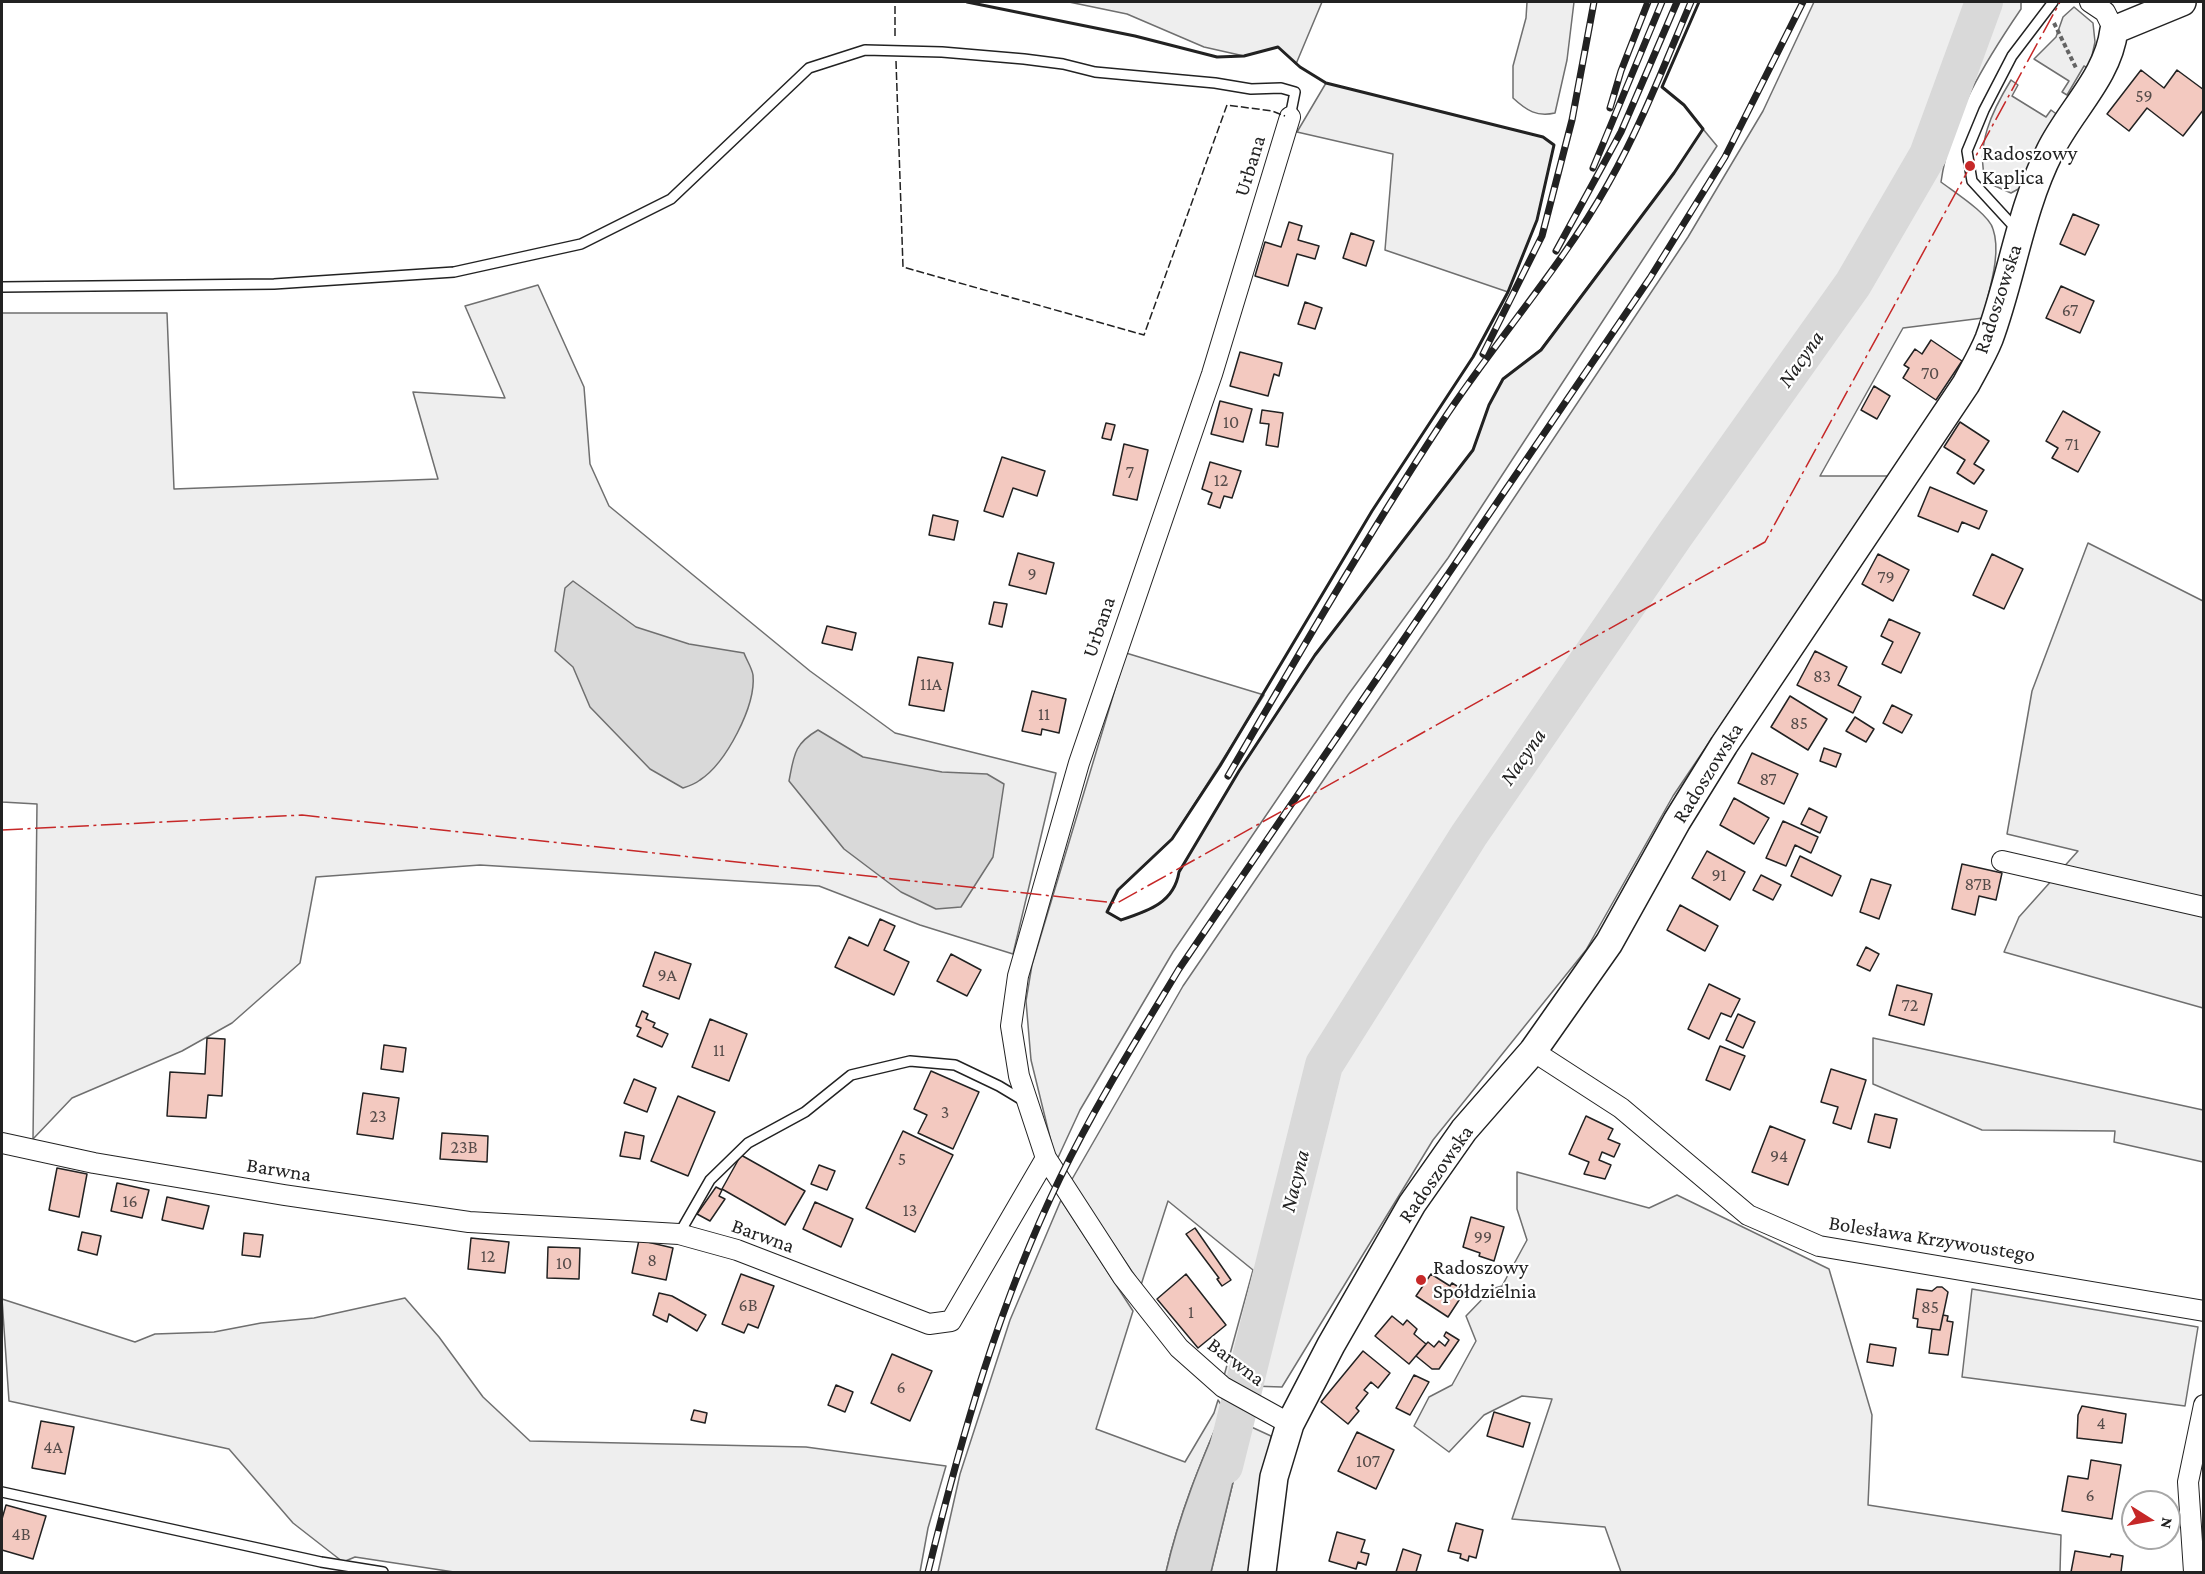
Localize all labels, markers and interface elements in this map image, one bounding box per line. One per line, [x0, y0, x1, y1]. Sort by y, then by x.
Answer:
house number: 59 [2135, 85, 2153, 107]
street label: Urbana [1229, 132, 1271, 200]
place label: Radoszowy Kaplica [1982, 141, 2078, 191]
marker: Radoszowy Kaplica [1963, 159, 1977, 173]
street label: Radoszowska [1968, 241, 2028, 357]
house number: 67 [2062, 299, 2078, 321]
water label: Nacyna [1772, 326, 1830, 392]
house number: 70 [1921, 362, 1939, 384]
house number: 10 [1223, 411, 1239, 433]
house number: 71 [2065, 433, 2079, 455]
house number: 7 [1126, 461, 1134, 483]
house number: 12 [1214, 469, 1228, 491]
house number: 9 [1027, 563, 1037, 585]
house number: 79 [1877, 566, 1895, 588]
street label: Urbana [1077, 593, 1121, 661]
house number: 83 [1813, 665, 1831, 687]
house number: 11A [920, 673, 942, 695]
house number: 11 [1038, 703, 1050, 725]
house number: 85 [1790, 712, 1808, 734]
street label: Radoszowska [1667, 718, 1749, 828]
water label: Nacyna [1494, 724, 1552, 790]
house number: 87 [1759, 768, 1777, 790]
house number: 91 [1711, 864, 1727, 886]
house number: 87B [1964, 873, 1992, 895]
house number: 9A [657, 964, 677, 986]
house number: 72 [1902, 994, 1918, 1016]
house number: 11 [713, 1039, 725, 1061]
house number: 3 [941, 1101, 949, 1123]
house number: 23 [369, 1105, 387, 1127]
street label: Radoszowska [1393, 1120, 1479, 1228]
house number: 23B [451, 1136, 477, 1158]
house number: 94 [1770, 1145, 1788, 1167]
water label: Nacyna [1275, 1147, 1315, 1215]
house number: 5 [898, 1148, 906, 1170]
street label: Barwna [245, 1152, 313, 1188]
house number: 16 [122, 1190, 138, 1212]
house number: 13 [903, 1199, 917, 1221]
street label: Bolesława Krzywoustego [1827, 1210, 2037, 1268]
street label: Barwna [728, 1213, 798, 1259]
house number: 99 [1474, 1226, 1492, 1248]
house number: 12 [481, 1245, 495, 1267]
house number: 8 [647, 1249, 657, 1271]
house number: 10 [556, 1252, 572, 1274]
place label: Radoszowy Spółdzielnia [1433, 1255, 1536, 1305]
marker: Radoszowy Spółdzielnia [1414, 1273, 1428, 1287]
house number: 6B [739, 1294, 757, 1316]
house number: 85 [1921, 1296, 1939, 1318]
house number: 1 [1188, 1301, 1194, 1323]
street label: Barwna [1202, 1332, 1270, 1392]
house number: 6 [896, 1376, 906, 1398]
house number: 4 [2096, 1412, 2106, 1434]
house number: 4A [43, 1436, 63, 1458]
house number: 107 [1356, 1450, 1380, 1472]
house number: 6 [2085, 1484, 2095, 1506]
north arrow [2121, 1490, 2181, 1550]
text: N [2158, 1516, 2177, 1530]
house number: 4B [11, 1523, 31, 1545]

